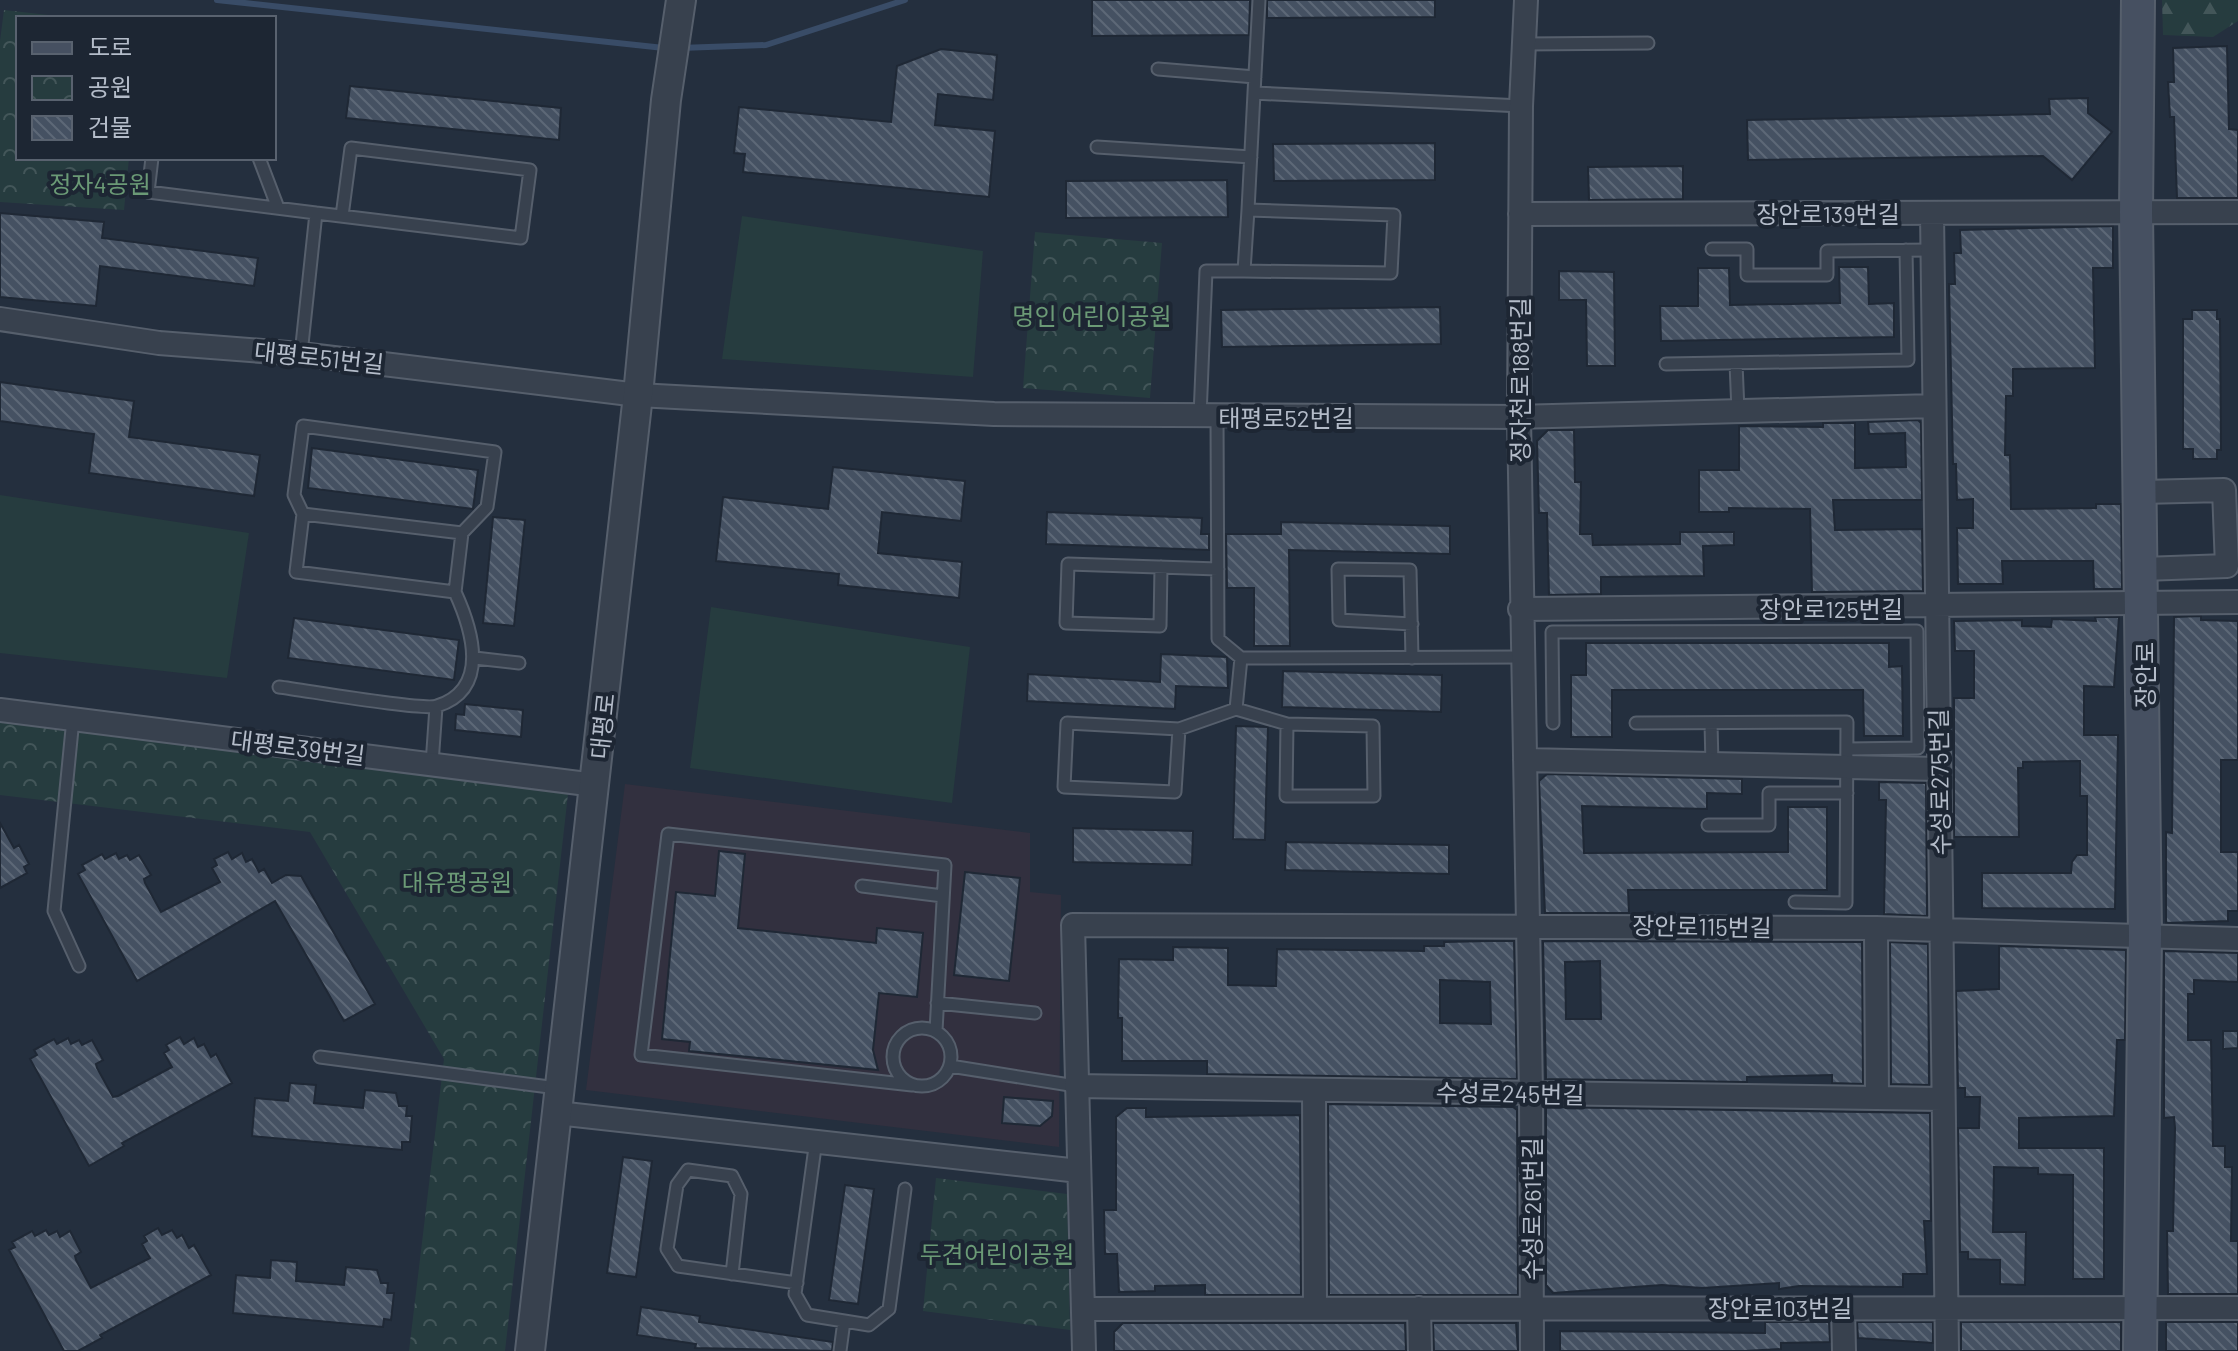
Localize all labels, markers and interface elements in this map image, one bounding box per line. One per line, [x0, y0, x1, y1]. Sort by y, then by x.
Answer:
legend [16, 16, 276, 160]
text: 도로 [88, 32, 132, 61]
text: 공원 [88, 72, 132, 101]
text: 건물 [88, 112, 132, 141]
park label: 정자4공원 [49, 169, 151, 198]
street label: 장안로139번길 [1756, 199, 1900, 228]
street label: 정자천로188번길 [1505, 297, 1534, 463]
park label: 명인 어린이공원 [1012, 301, 1172, 330]
street label: 대평로51번길 [253, 336, 385, 378]
street label: 태평로52번길 [1218, 403, 1354, 432]
street label: 장안로125번길 [1759, 594, 1903, 623]
street label: 장안로 [2130, 642, 2159, 708]
street label: 대평로 [584, 692, 620, 760]
street label: 수성로275번길 [1923, 708, 1955, 856]
street label: 대평로39번길 [229, 724, 367, 770]
park label: 대유평공원 [402, 867, 512, 896]
street label: 장안로115번길 [1632, 910, 1772, 942]
street label: 수성로245번길 [1435, 1077, 1585, 1109]
street label: 수성로261번길 [1517, 1137, 1546, 1281]
park label: 두견어린이공원 [920, 1239, 1074, 1268]
street label: 장안로103번길 [1708, 1293, 1852, 1322]

